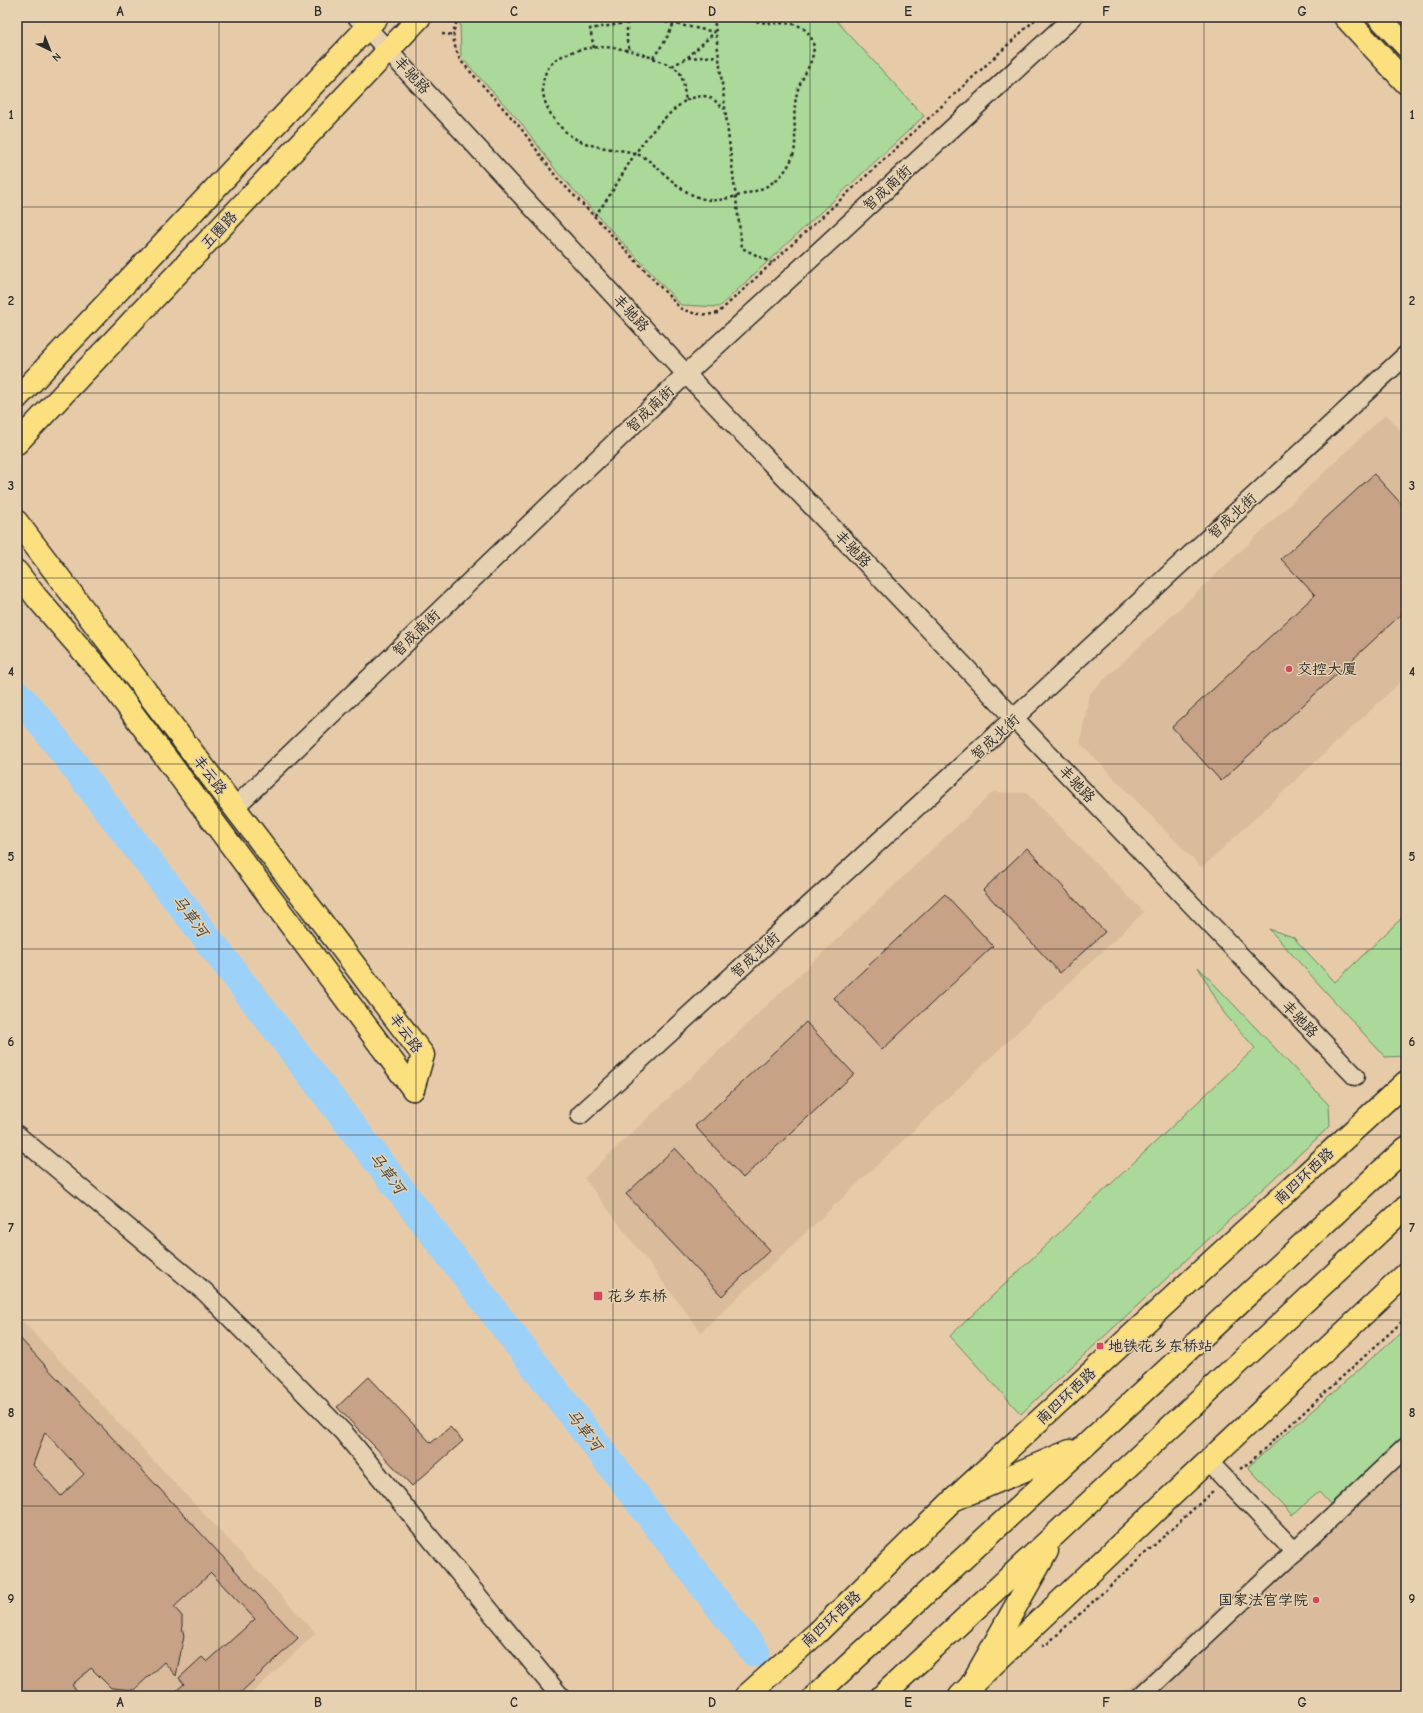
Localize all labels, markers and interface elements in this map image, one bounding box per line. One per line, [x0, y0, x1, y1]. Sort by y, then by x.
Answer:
text: A [116, 4, 124, 19]
text: B [314, 4, 322, 19]
text: C [510, 4, 518, 19]
text: D [708, 4, 716, 19]
text: E [904, 4, 912, 19]
text: F [1102, 4, 1110, 19]
text: G [1297, 4, 1307, 19]
north arrow [30, 30, 70, 70]
text: N [49, 50, 64, 64]
street label: 丰驰路 [390, 52, 434, 98]
text: 1 [8, 107, 14, 122]
text: 1 [1409, 107, 1415, 122]
street label: 智成南街 [859, 161, 915, 215]
street label: 五圈路 [197, 207, 241, 253]
street label: 丰驰路 [609, 290, 653, 336]
text: 2 [8, 293, 14, 308]
text: 2 [1409, 293, 1415, 308]
street label: 智成南街 [622, 382, 678, 436]
text: 3 [8, 478, 14, 493]
text: 3 [1409, 478, 1415, 493]
street label: 智成北街 [1204, 489, 1260, 543]
street label: 丰驰路 [831, 527, 875, 571]
street label: 智成南街 [388, 606, 444, 660]
place label: 交控大厦 [1297, 660, 1357, 678]
text: 4 [8, 664, 14, 679]
marker: 交控大厦 [1284, 664, 1294, 674]
text: 4 [1409, 664, 1415, 679]
street label: 智成北街 [967, 710, 1023, 764]
street label: 丰云路 [189, 752, 231, 798]
street label: 丰驰路 [1055, 762, 1099, 806]
text: 5 [8, 849, 15, 864]
text: 5 [1409, 849, 1416, 864]
water label: 马草河 [168, 891, 213, 943]
street label: 智成北街 [727, 928, 783, 982]
street label: 丰驰路 [1278, 997, 1322, 1041]
street label: 丰云路 [385, 1010, 427, 1056]
text: 6 [8, 1034, 15, 1049]
text: 6 [1409, 1034, 1416, 1049]
street label: 南四环西路 [1270, 1144, 1338, 1208]
water label: 马草河 [365, 1148, 410, 1200]
text: 7 [8, 1220, 14, 1235]
text: 7 [1409, 1220, 1415, 1235]
place label: 花乡东桥 [607, 1287, 667, 1305]
marker: 花乡东桥 [592, 1290, 604, 1302]
place label: 地铁花乡东桥站 [1108, 1337, 1213, 1355]
marker: 地铁花乡东桥站 [1095, 1341, 1105, 1351]
street label: 南四环西路 [1032, 1364, 1100, 1428]
text: 8 [8, 1405, 14, 1420]
water label: 马草河 [562, 1405, 607, 1457]
text: 8 [1409, 1405, 1415, 1420]
street label: 南四环西路 [797, 1587, 865, 1651]
text: 9 [8, 1591, 15, 1606]
place label: 国家法官学院 [1218, 1591, 1308, 1609]
text: 9 [1409, 1591, 1416, 1606]
marker: 国家法官学院 [1311, 1595, 1321, 1605]
text: A [116, 1695, 124, 1710]
text: B [314, 1695, 322, 1710]
text: C [510, 1695, 518, 1710]
text: D [708, 1695, 716, 1710]
text: E [904, 1695, 912, 1710]
text: F [1102, 1695, 1110, 1710]
text: G [1297, 1695, 1307, 1710]

